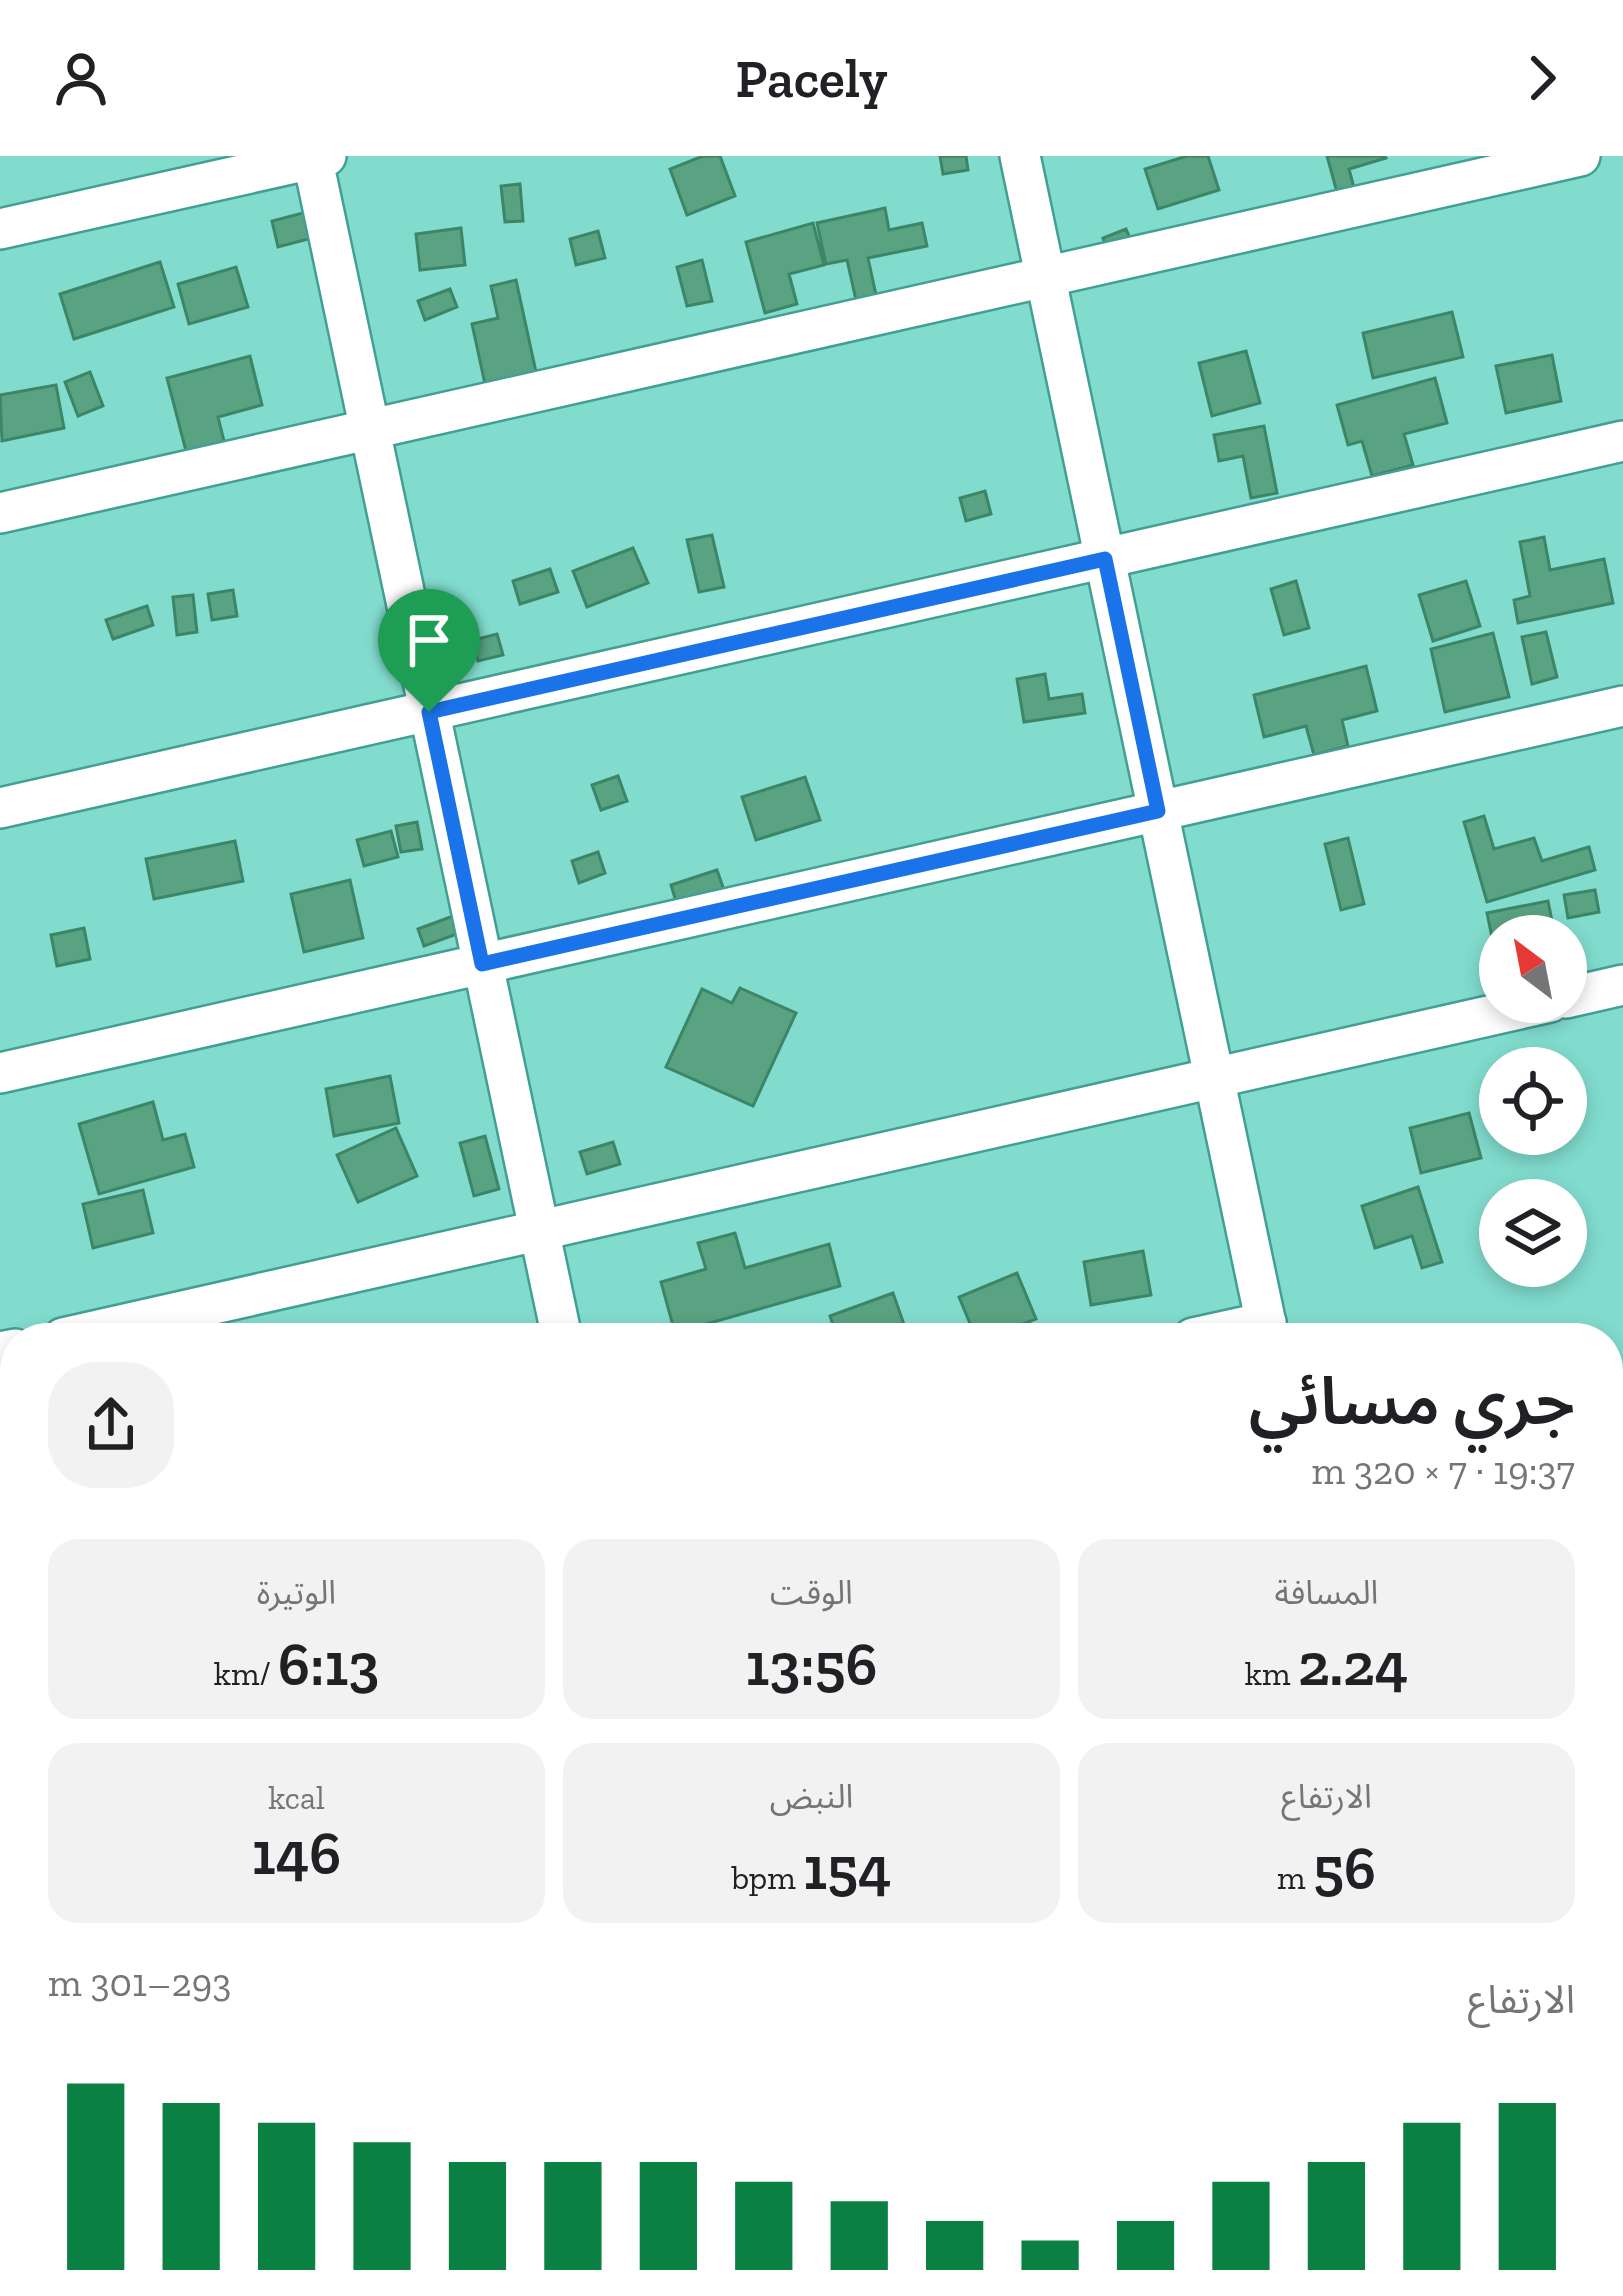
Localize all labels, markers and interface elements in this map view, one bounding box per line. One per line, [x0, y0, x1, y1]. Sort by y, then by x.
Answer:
icon: person [48, 45, 114, 111]
icon: forward [1509, 45, 1575, 111]
text: Pacely [736, 46, 887, 111]
pin [378, 589, 480, 712]
icon: arrive [396, 607, 462, 673]
north arrow [1479, 915, 1587, 1023]
map controls [1479, 915, 1587, 1287]
button: locate [1479, 1047, 1587, 1155]
button: layers [1479, 1179, 1587, 1287]
button: share [48, 1362, 174, 1488]
text: جري مسائي [1249, 1362, 1575, 1441]
text: 19:37 · 7 × 320 m [1311, 1447, 1575, 1494]
text: الوتيرة [257, 1573, 336, 1612]
text: الوقت [770, 1573, 853, 1612]
text: المسافة [1275, 1573, 1378, 1612]
text: 6:13 [278, 1628, 379, 1700]
text: 13:56 [745, 1628, 878, 1700]
text: 2.24 [1298, 1628, 1408, 1700]
text: /km [214, 1654, 278, 1693]
text: km [1245, 1654, 1298, 1693]
text: النبض [770, 1777, 853, 1816]
text: الارتفاع [1281, 1777, 1372, 1816]
text: kcal [268, 1778, 325, 1817]
text: 146 [252, 1817, 341, 1889]
text: 154 [803, 1832, 892, 1904]
text: 56 [1313, 1832, 1376, 1904]
text: bpm [731, 1858, 803, 1897]
text: m [1277, 1858, 1313, 1897]
text: 293–301 m [48, 1959, 231, 2006]
text: الارتفاع [1468, 1976, 1575, 2023]

